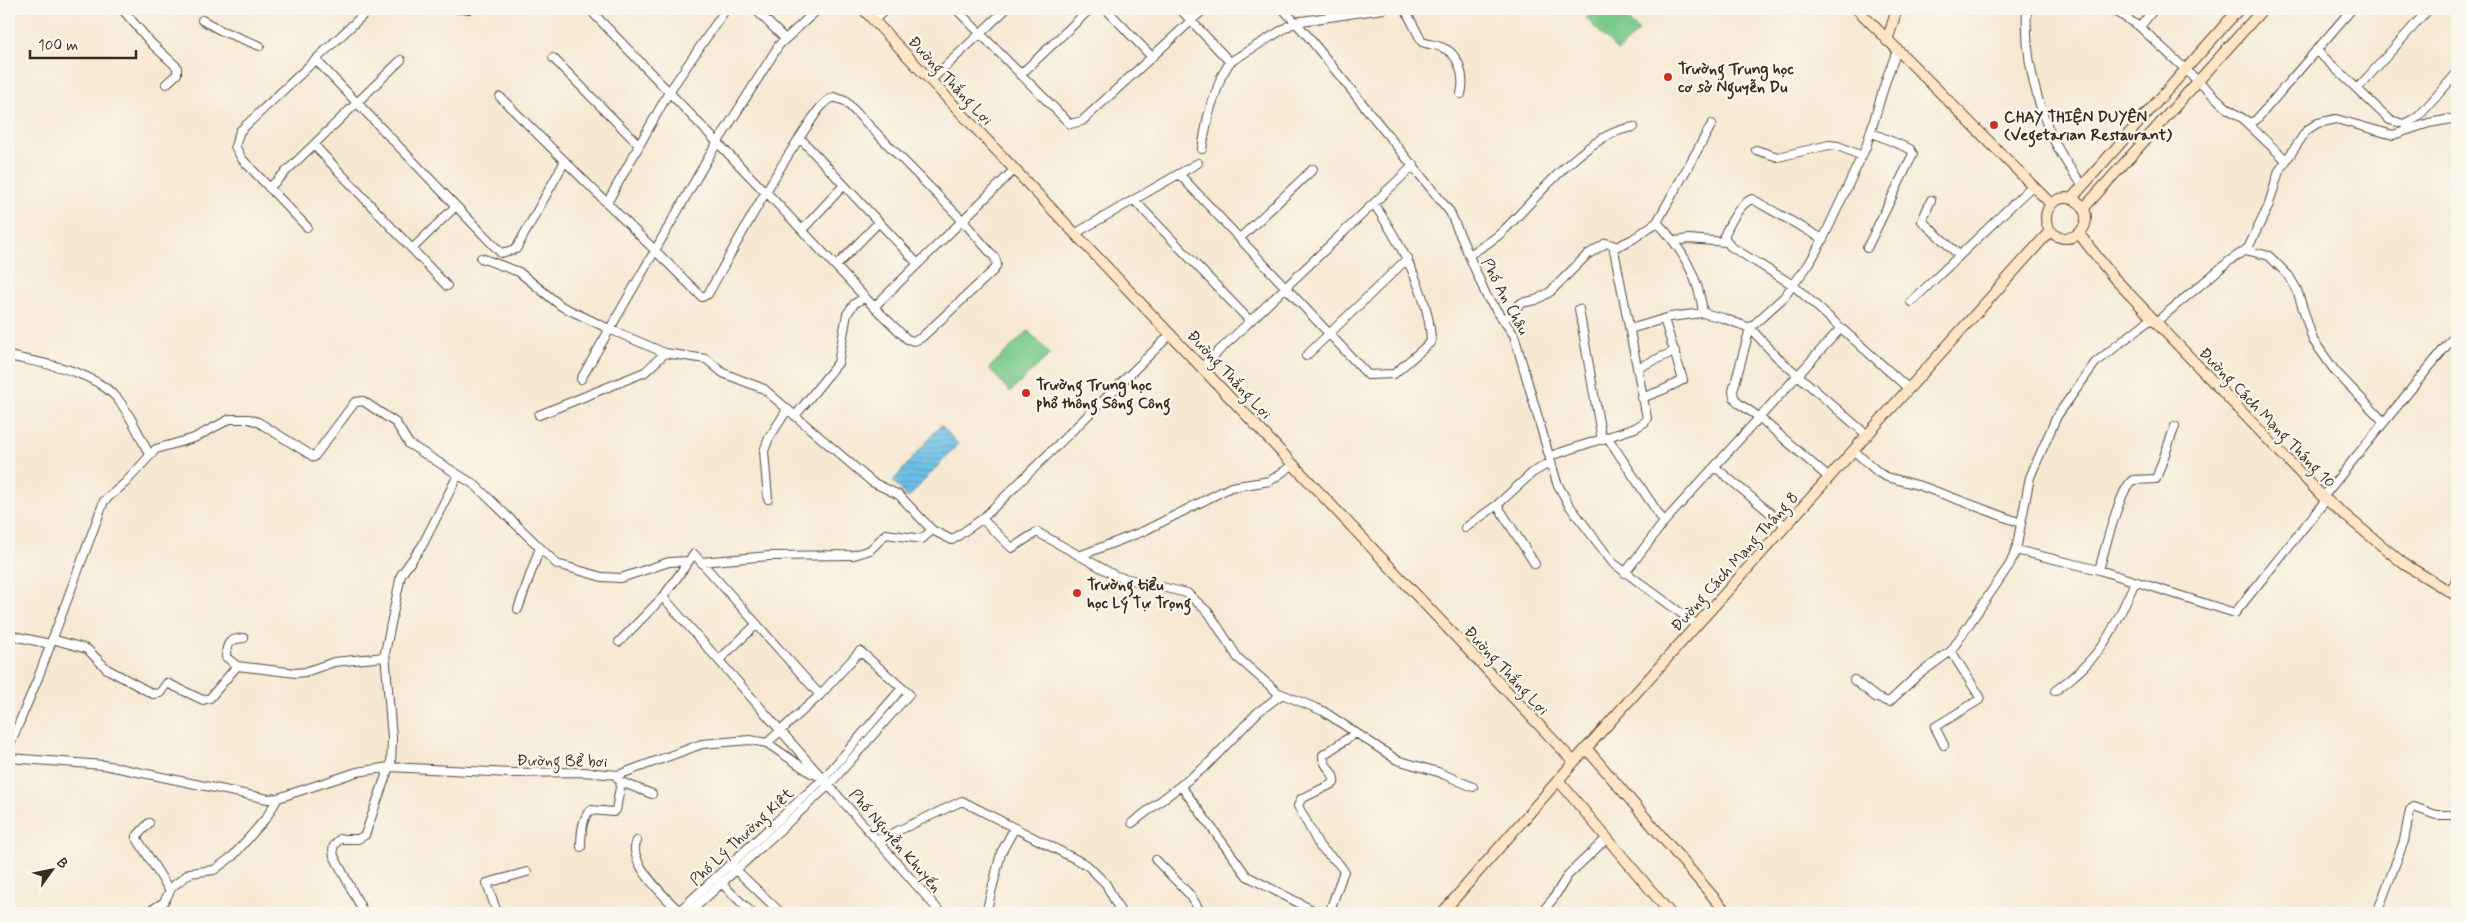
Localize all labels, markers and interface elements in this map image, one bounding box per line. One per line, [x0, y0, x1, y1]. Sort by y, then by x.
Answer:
scale bar [30, 28, 136, 60]
street label: Đường Thắng Lợi [902, 32, 997, 131]
text: 100 m [38, 36, 78, 56]
place label: Trường Trung học cơ sở Nguyễn Du [1678, 59, 1794, 100]
marker: Trường Trung học cơ sở Nguyễn Du [1662, 71, 1674, 83]
place label: CHAY THIỆN DUYÊN (Vegetarian Restaurant) [2004, 107, 2172, 148]
marker: CHAY THIỆN DUYÊN (Vegetarian Restaurant) [1988, 119, 2000, 131]
street label: Phố An Châu [1476, 255, 1534, 339]
street label: Đường Thắng Lợi [1181, 326, 1276, 425]
street label: Đường Cách Mạng Tháng 10 [2193, 343, 2340, 494]
place label: Trường Trung học phổ thông Sông Công [1036, 375, 1170, 416]
marker: Trường Trung học phổ thông Sông Công [1020, 387, 1032, 399]
street label: Đường Cách Mạng Tháng 8 [1667, 488, 1804, 637]
place label: Trường tiểu học Lý Tự Trọng [1087, 575, 1191, 616]
marker: Trường tiểu học Lý Tự Trọng [1071, 587, 1083, 599]
street label: Đường Thắng Lợi [1458, 622, 1553, 721]
street label: Đường Bể bơi [516, 750, 608, 774]
street label: Phố Lý Thường Kiệt [686, 783, 800, 891]
street label: Phố Nguyễn Khuyến [843, 785, 946, 898]
north arrow [28, 844, 78, 894]
text: B [52, 855, 72, 872]

